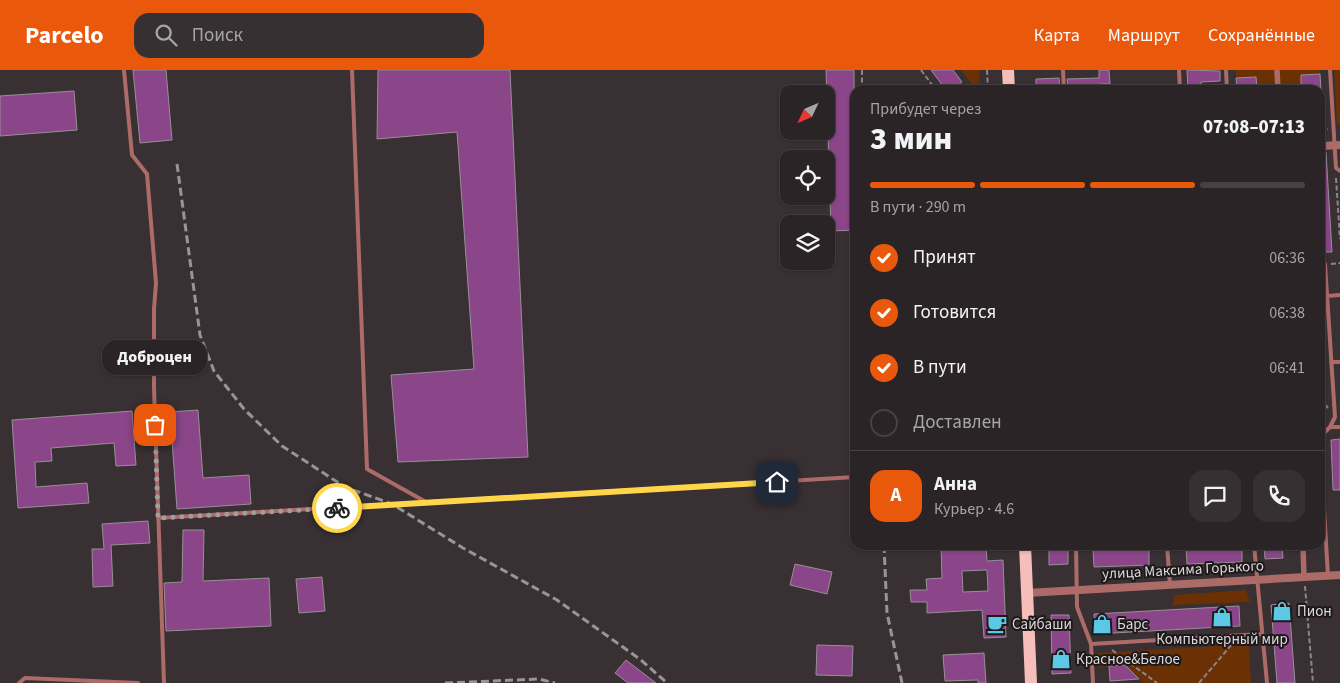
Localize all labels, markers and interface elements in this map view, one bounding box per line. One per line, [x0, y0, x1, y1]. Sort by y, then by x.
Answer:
search box [134, 13, 484, 58]
text: Parcelo [25, 18, 104, 53]
icon: search [152, 21, 180, 49]
text: Поиск [192, 22, 243, 49]
text: Карта [1034, 23, 1080, 48]
text: Маршрут [1108, 23, 1180, 48]
text: Сохранённые [1208, 23, 1315, 48]
north arrow [780, 85, 835, 140]
map controls [780, 85, 835, 270]
text: Прибудет через [870, 98, 981, 120]
text: 07:08–07:13 [1203, 114, 1305, 141]
text: 3 мин [870, 116, 952, 162]
button: locate [780, 150, 835, 205]
text: В пути · 290 m [870, 196, 966, 218]
button: layers [780, 215, 835, 270]
icon: check [870, 244, 898, 272]
text: Принят [913, 244, 976, 271]
text: 06:36 [1269, 247, 1305, 269]
icon: check [870, 299, 898, 327]
text: Готовится [913, 299, 996, 326]
text: 06:38 [1269, 302, 1305, 324]
callout: Доброцен [102, 340, 208, 375]
text: Доброцен [117, 346, 192, 368]
icon: check [870, 354, 898, 382]
text: В пути [913, 354, 967, 381]
text: 06:41 [1269, 357, 1305, 379]
pin [134, 404, 176, 446]
text: Доставлен [913, 409, 1002, 436]
icon: bag [141, 411, 169, 439]
pin [756, 461, 798, 503]
icon: home [763, 468, 791, 496]
button: chat [1189, 470, 1241, 522]
button: phone [1253, 470, 1305, 522]
text: Анна [934, 471, 977, 498]
text: А [891, 482, 901, 509]
courier [312, 483, 362, 533]
icon: bike [323, 494, 351, 522]
text: Курьер · 4.6 [934, 498, 1014, 520]
street label: улица Максима Горького [1102, 555, 1264, 585]
shop icon: Пион [1271, 600, 1293, 622]
place label: Пион [1297, 601, 1332, 622]
shop icon: Компьютерный мир [1211, 606, 1233, 628]
cafe icon: Сайбаши [986, 613, 1008, 635]
shop icon: Барс [1091, 613, 1113, 635]
place label: Сайбаши [1012, 614, 1072, 635]
place label: Барс [1117, 614, 1149, 635]
place label: Компьютерный мир [1156, 629, 1288, 650]
shop icon: Красное&Белое [1050, 648, 1072, 670]
place label: Красное&Белое [1076, 649, 1180, 670]

